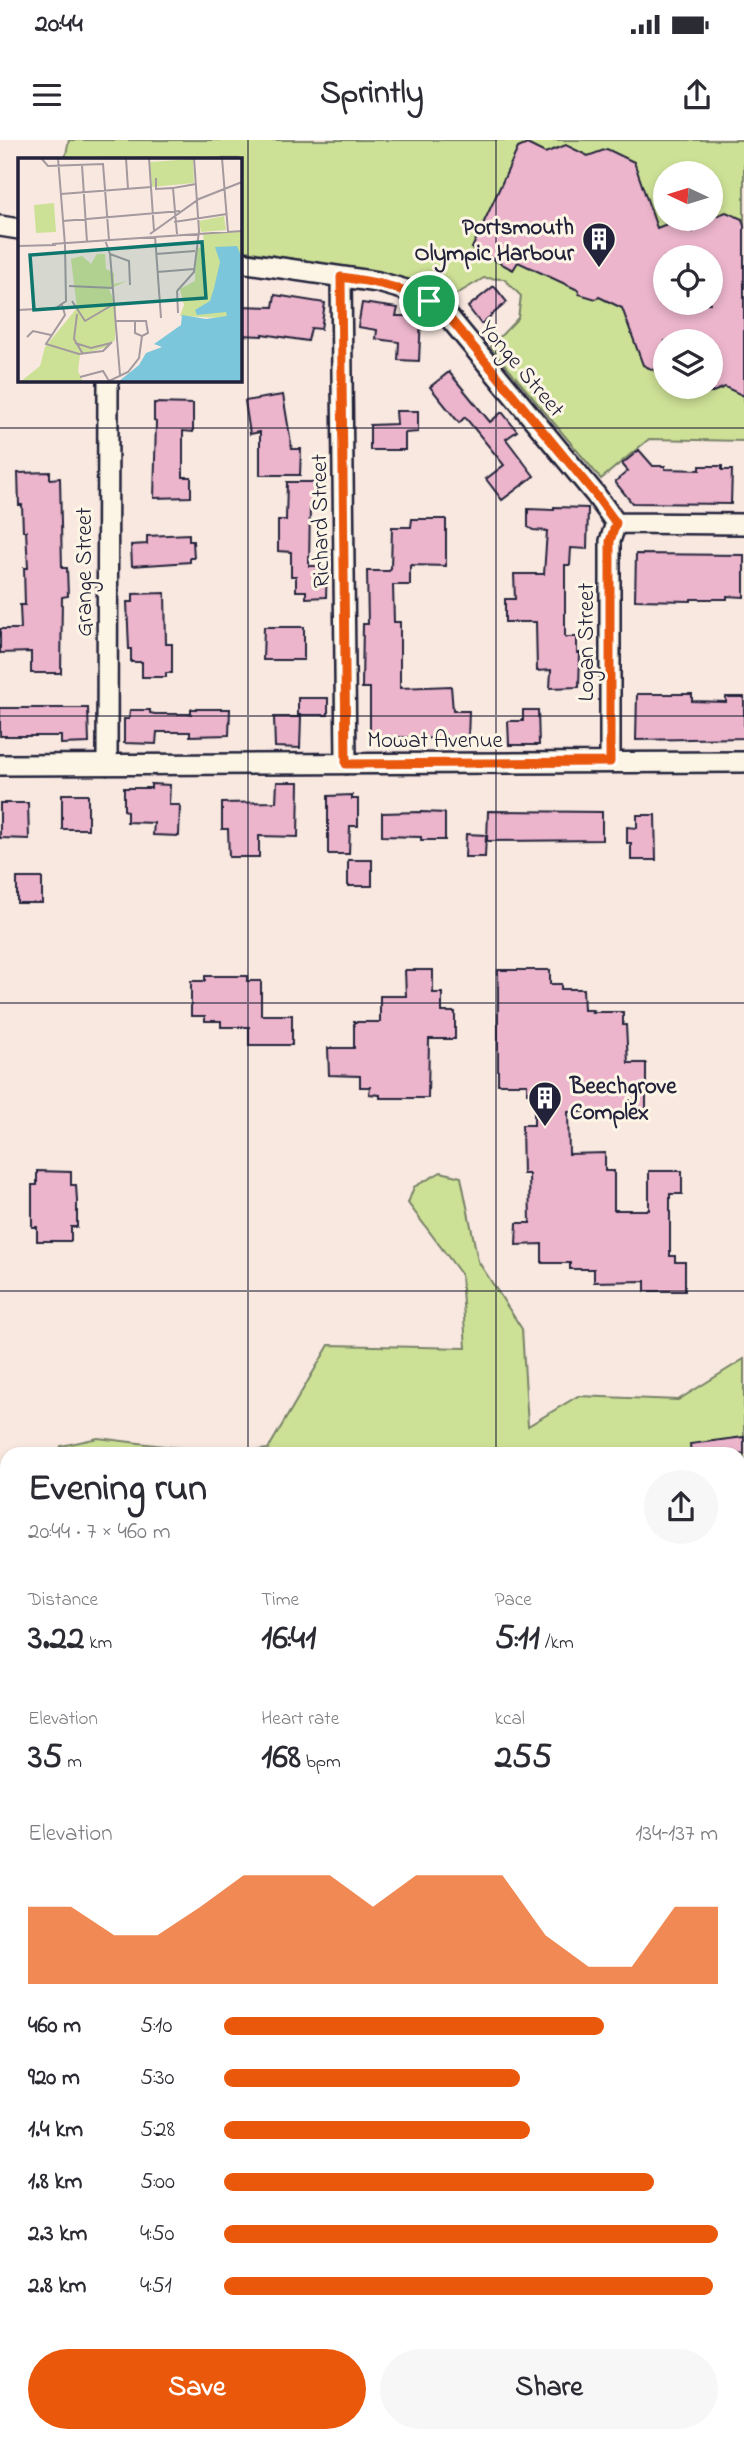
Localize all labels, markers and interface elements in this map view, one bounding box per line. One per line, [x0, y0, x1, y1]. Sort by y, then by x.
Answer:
text: 20:44 [35, 6, 83, 44]
text: Sprintly [320, 71, 424, 118]
icon: menu [28, 76, 66, 114]
icon: share [678, 76, 716, 114]
inset map [18, 158, 242, 382]
north arrow [653, 161, 723, 231]
map controls [653, 161, 723, 399]
place label: Portsmouth Olympic Harbour [415, 212, 575, 273]
building icon: Portsmouth Olympic Harbour [580, 220, 618, 269]
button: locate [653, 245, 723, 315]
pin [399, 271, 459, 331]
icon: arrive [410, 282, 448, 320]
street label: Yonge Street [470, 314, 572, 426]
button: layers [653, 329, 723, 399]
street label: Richard Street [304, 453, 339, 588]
street label: Grange Street [69, 507, 103, 637]
street label: Logan Street [571, 583, 605, 701]
street label: Mowat Avenue [367, 725, 504, 758]
place label: Beechgrove Complex [569, 1071, 677, 1130]
building icon: Beechgrove Complex [526, 1079, 564, 1128]
text: Evening run [28, 1462, 207, 1518]
button: share [644, 1470, 718, 1544]
text: 20:44 · 7 × 460 m [28, 1516, 171, 1549]
text: Distance [28, 1587, 98, 1614]
text: Time [261, 1587, 299, 1614]
text: Pace [495, 1587, 532, 1614]
text: 3.22 [28, 1614, 84, 1665]
text: 16:41 [261, 1614, 316, 1665]
text: 5:11 [495, 1614, 540, 1665]
text: km [84, 1630, 112, 1657]
text: /km [540, 1630, 574, 1657]
text: Elevation [28, 1706, 98, 1733]
text: Heart rate [261, 1706, 339, 1733]
text: kcal [495, 1706, 525, 1733]
text: 35 [28, 1733, 62, 1784]
text: 168 [261, 1733, 301, 1784]
text: 255 [495, 1733, 552, 1784]
text: m [62, 1749, 82, 1776]
text: bpm [301, 1749, 341, 1776]
text: Elevation [28, 1818, 113, 1851]
text: 134–137 m [635, 1818, 718, 1851]
text: 460 m [28, 2010, 81, 2043]
text: 5:10 [140, 2010, 172, 2043]
text: 920 m [28, 2062, 80, 2095]
text: 5:30 [140, 2062, 175, 2095]
text: 1.4 km [28, 2114, 83, 2147]
text: 5:28 [140, 2114, 175, 2147]
text: 1.8 km [28, 2166, 82, 2199]
text: 5:00 [140, 2166, 175, 2199]
text: 2.3 km [28, 2218, 87, 2251]
text: 4:50 [140, 2218, 175, 2251]
text: 2.8 km [28, 2270, 86, 2303]
text: 4:51 [140, 2270, 172, 2303]
button: Save [28, 2349, 366, 2429]
button: Share [380, 2349, 718, 2429]

